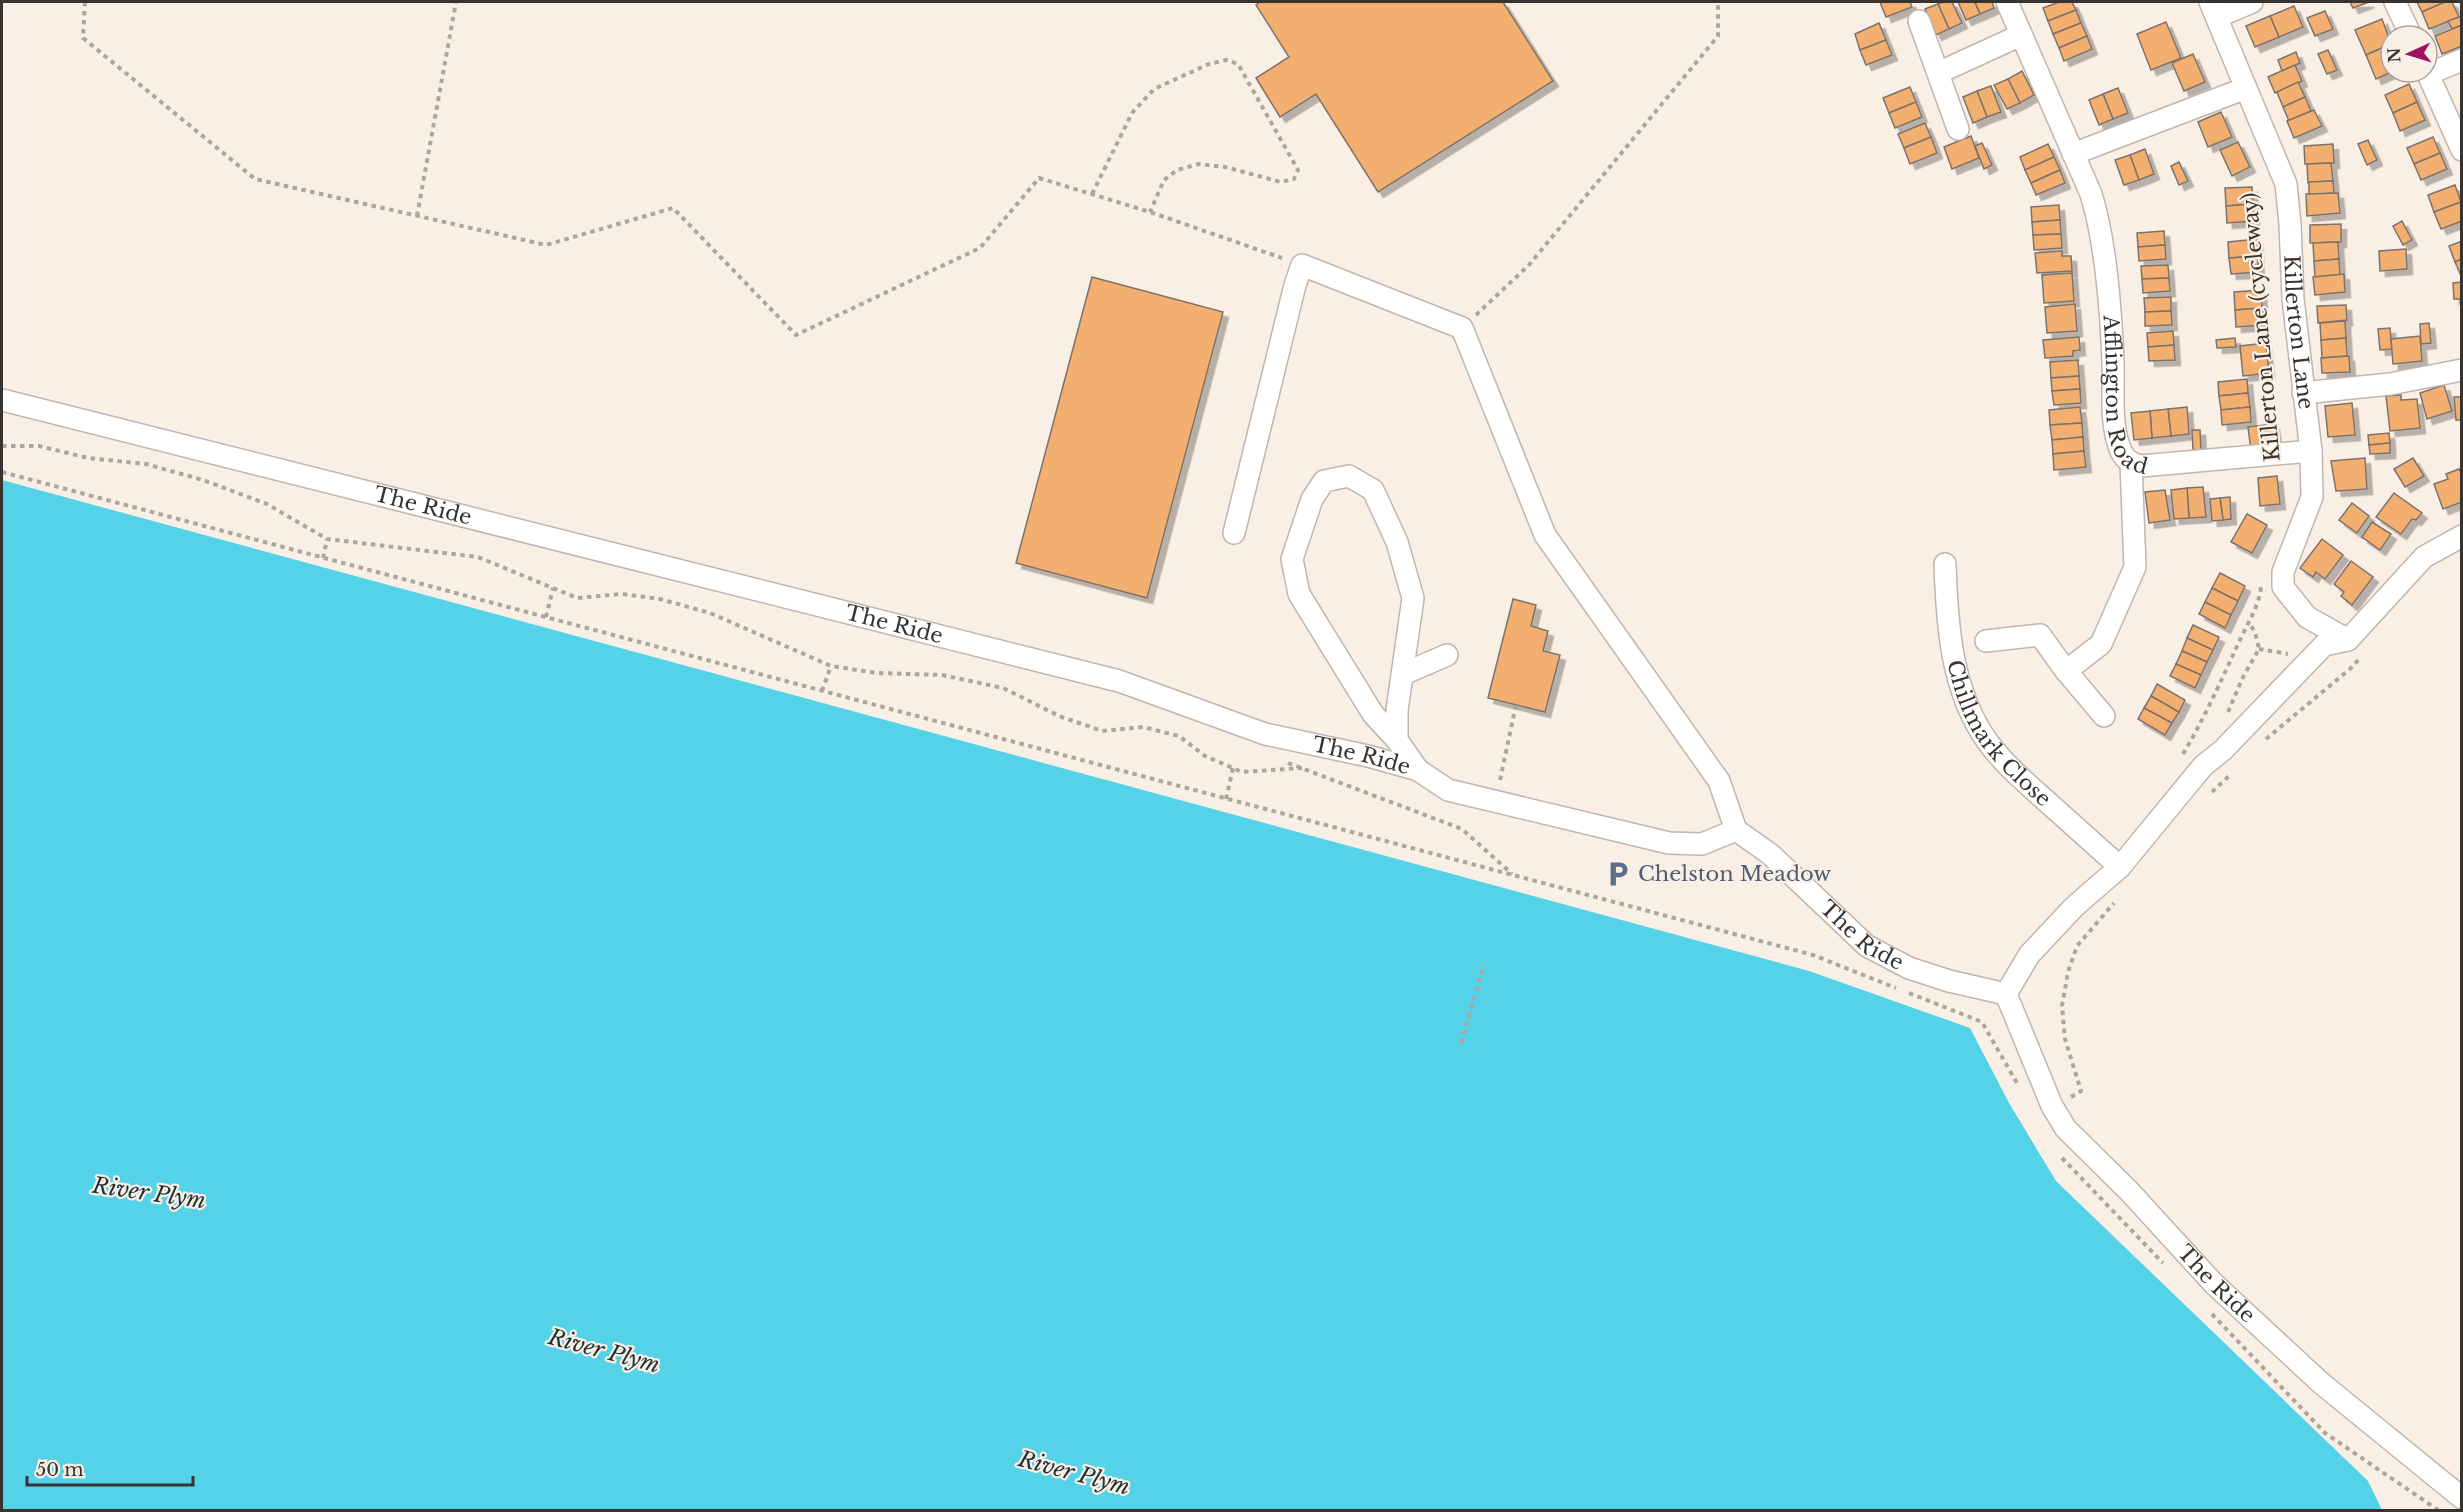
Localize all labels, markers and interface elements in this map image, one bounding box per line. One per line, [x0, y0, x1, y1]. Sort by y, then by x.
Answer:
north arrow [2379, 24, 2439, 84]
text: N [2384, 47, 2405, 63]
street label: Killerton Lane (cycleway) [2236, 191, 2286, 463]
street label: Killerton Lane [2278, 255, 2319, 411]
street label: Afflington Road [2097, 313, 2150, 480]
street label: The Ride [372, 481, 474, 531]
street label: The Ride [843, 600, 946, 649]
street label: Chillmark Close [1941, 658, 2056, 812]
street label: The Ride [1310, 732, 1413, 780]
parking icon: Chelston Meadow [1603, 859, 1633, 889]
place label: Chelston Meadow [1638, 861, 1831, 887]
street label: The Ride [1815, 895, 1908, 976]
water label: River Plym [90, 1172, 207, 1214]
street label: The Ride [2172, 1240, 2260, 1328]
water label: River Plym [544, 1323, 663, 1379]
water label: River Plym [1014, 1445, 1133, 1501]
scale bar [27, 1449, 194, 1487]
text: 50 m [36, 1459, 84, 1481]

